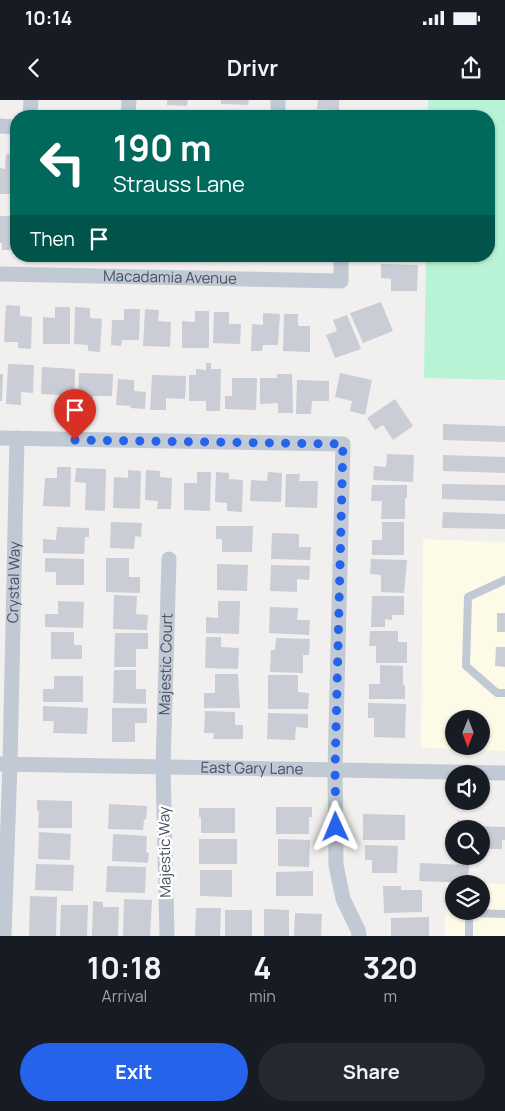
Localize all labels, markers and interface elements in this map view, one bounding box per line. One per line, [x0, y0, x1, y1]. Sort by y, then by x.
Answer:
text: 10:14 [25, 5, 72, 31]
text: Drivr [227, 53, 278, 83]
icon: back [20, 54, 48, 82]
icon: share [457, 54, 485, 82]
text: 190 m [113, 124, 212, 172]
icon: left [30, 130, 95, 195]
text: Strauss Lane [113, 169, 245, 199]
icon: arrive [85, 225, 113, 253]
text: Then [30, 226, 75, 252]
street label: Macadamia Avenue [103, 265, 237, 289]
pin [54, 389, 96, 440]
icon: arrive [61, 396, 89, 424]
street label: Crystal Way [2, 541, 25, 623]
street label: Majestic Court [153, 613, 177, 715]
north arrow [445, 710, 490, 755]
map controls [445, 710, 490, 920]
street label: East Gary Lane [200, 757, 304, 779]
button: sound [445, 765, 490, 810]
position arrow [309, 800, 361, 852]
street label: Majestic Way [153, 806, 176, 898]
button: search [445, 820, 490, 865]
button: layers [445, 875, 490, 920]
text: 10:18 [87, 947, 162, 988]
text: 4 [253, 947, 271, 988]
text: 320 [363, 947, 418, 988]
text: Arrival [102, 985, 147, 1007]
text: min [249, 985, 276, 1007]
text: m [384, 985, 397, 1007]
button: Exit [20, 1043, 248, 1101]
button: Share [258, 1043, 485, 1101]

